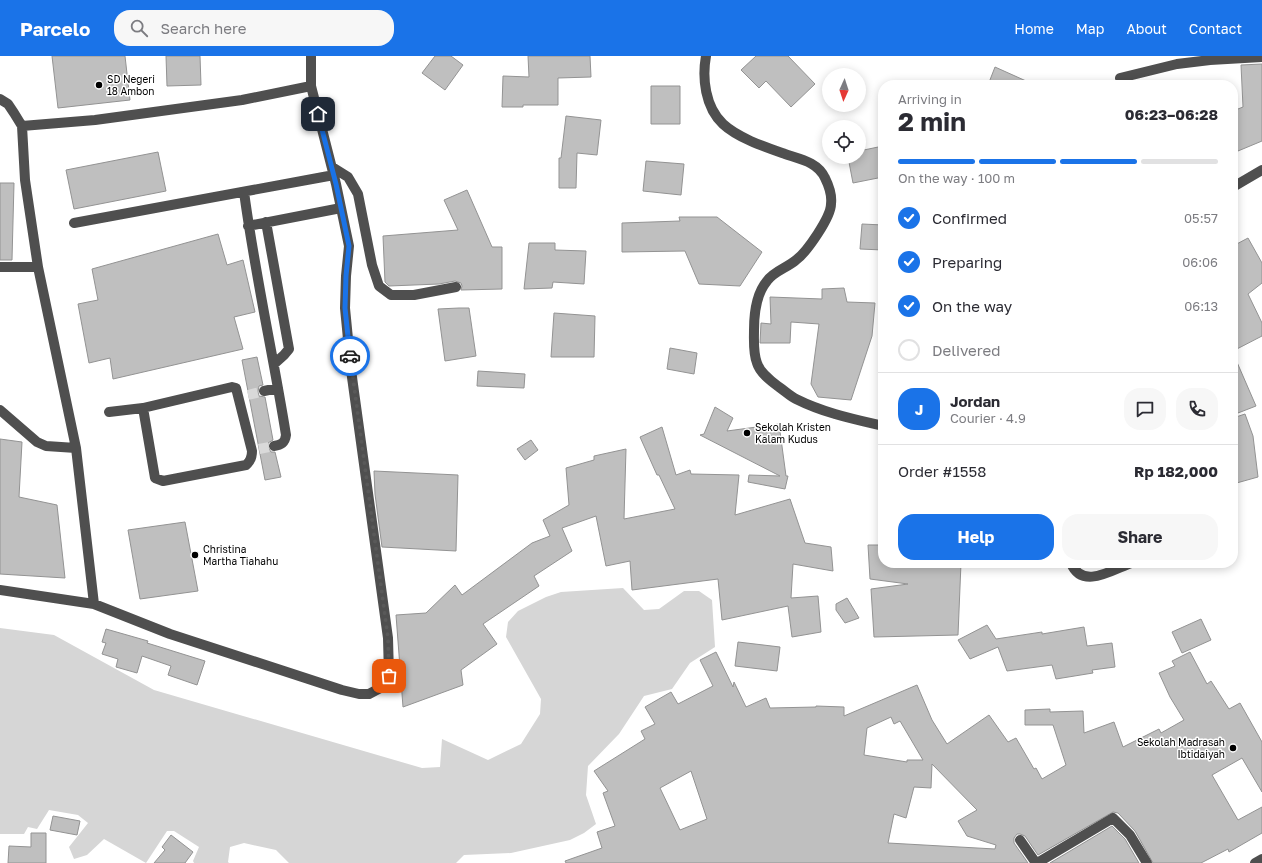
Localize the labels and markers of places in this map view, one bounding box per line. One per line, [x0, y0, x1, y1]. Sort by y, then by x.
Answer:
place label: SD Negeri 18 Ambon [107, 73, 155, 97]
marker: SD Negeri 18 Ambon [94, 80, 104, 90]
pin [301, 97, 335, 131]
place label: Sekolah Kristen Kalam Kudus [755, 421, 831, 445]
marker: Sekolah Kristen Kalam Kudus [742, 428, 752, 438]
place label: Christina Martha Tiahahu [203, 543, 278, 567]
marker: Christina Martha Tiahahu [190, 550, 200, 560]
pin [372, 659, 406, 693]
place label: Sekolah Madrasah Ibtidaiyah [1137, 736, 1225, 760]
marker: Sekolah Madrasah Ibtidaiyah [1228, 743, 1238, 753]

